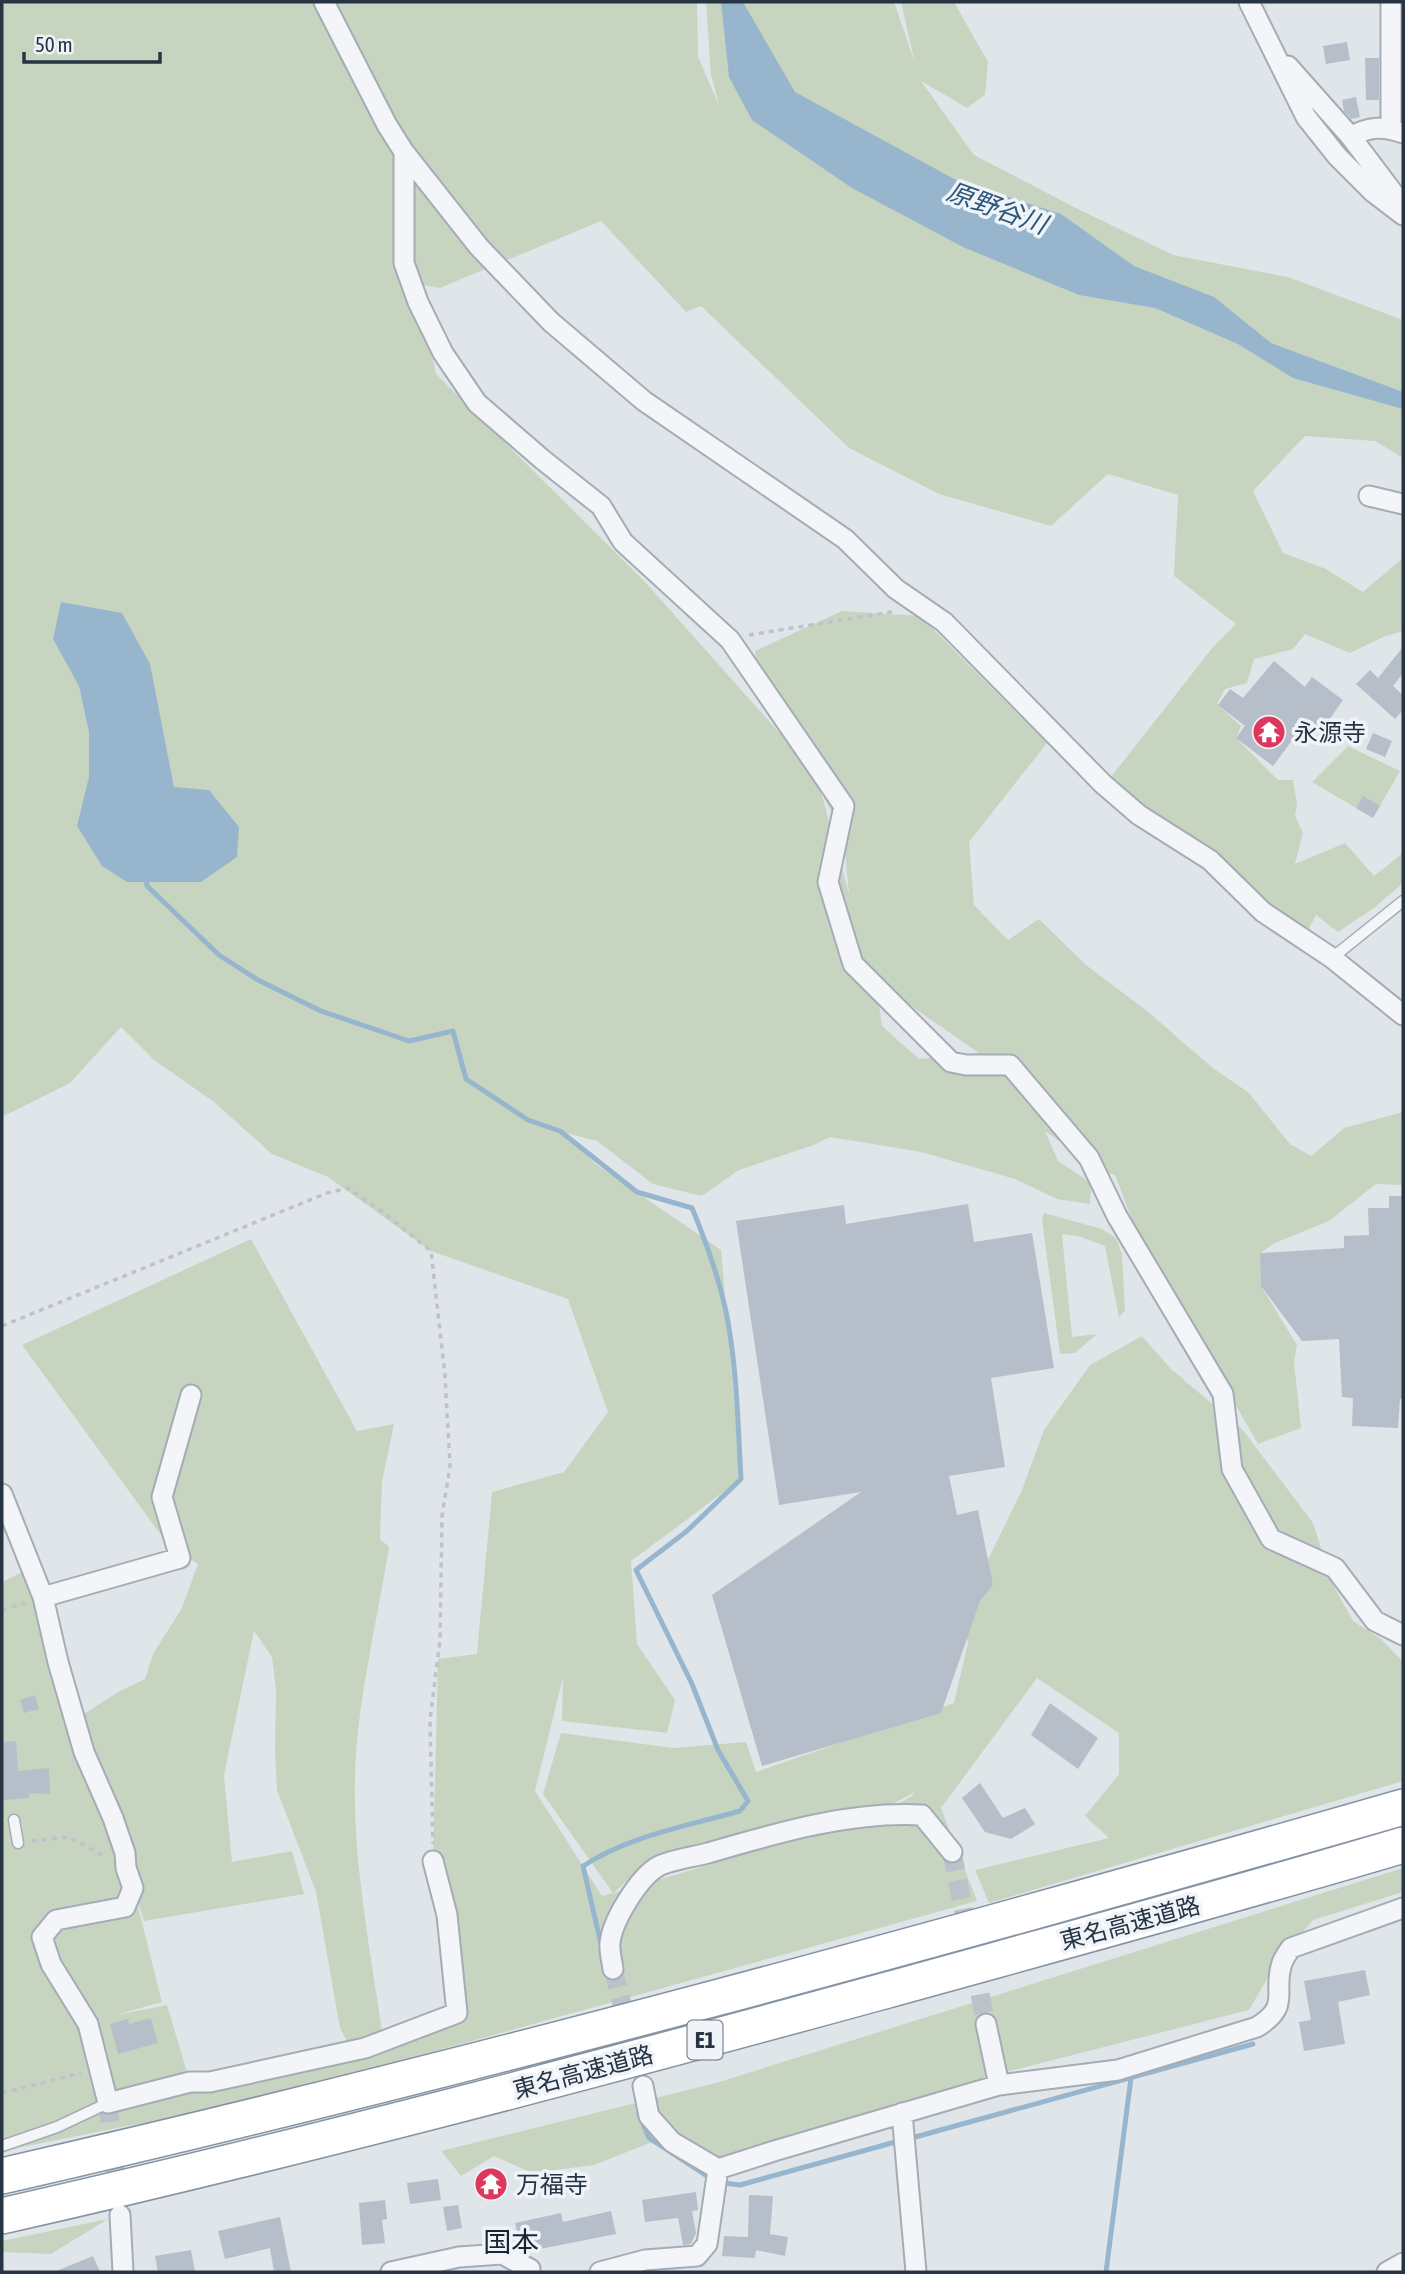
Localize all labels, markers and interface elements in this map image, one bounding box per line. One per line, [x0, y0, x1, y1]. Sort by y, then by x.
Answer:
scale bar [24, 21, 161, 65]
text: 50 m [35, 32, 73, 56]
water label: 原野谷川 [943, 176, 1054, 241]
temple icon: 永源寺 [1250, 713, 1288, 751]
place label: 永源寺 [1294, 719, 1366, 746]
street label: 東名高速道路 [1057, 1891, 1203, 1955]
road number: E1 [688, 2021, 722, 2060]
street label: 東名高速道路 [510, 2040, 656, 2104]
temple icon: 万福寺 [472, 2165, 510, 2203]
place label: 万福寺 [516, 2171, 588, 2198]
district label: 国本 [483, 2226, 539, 2258]

